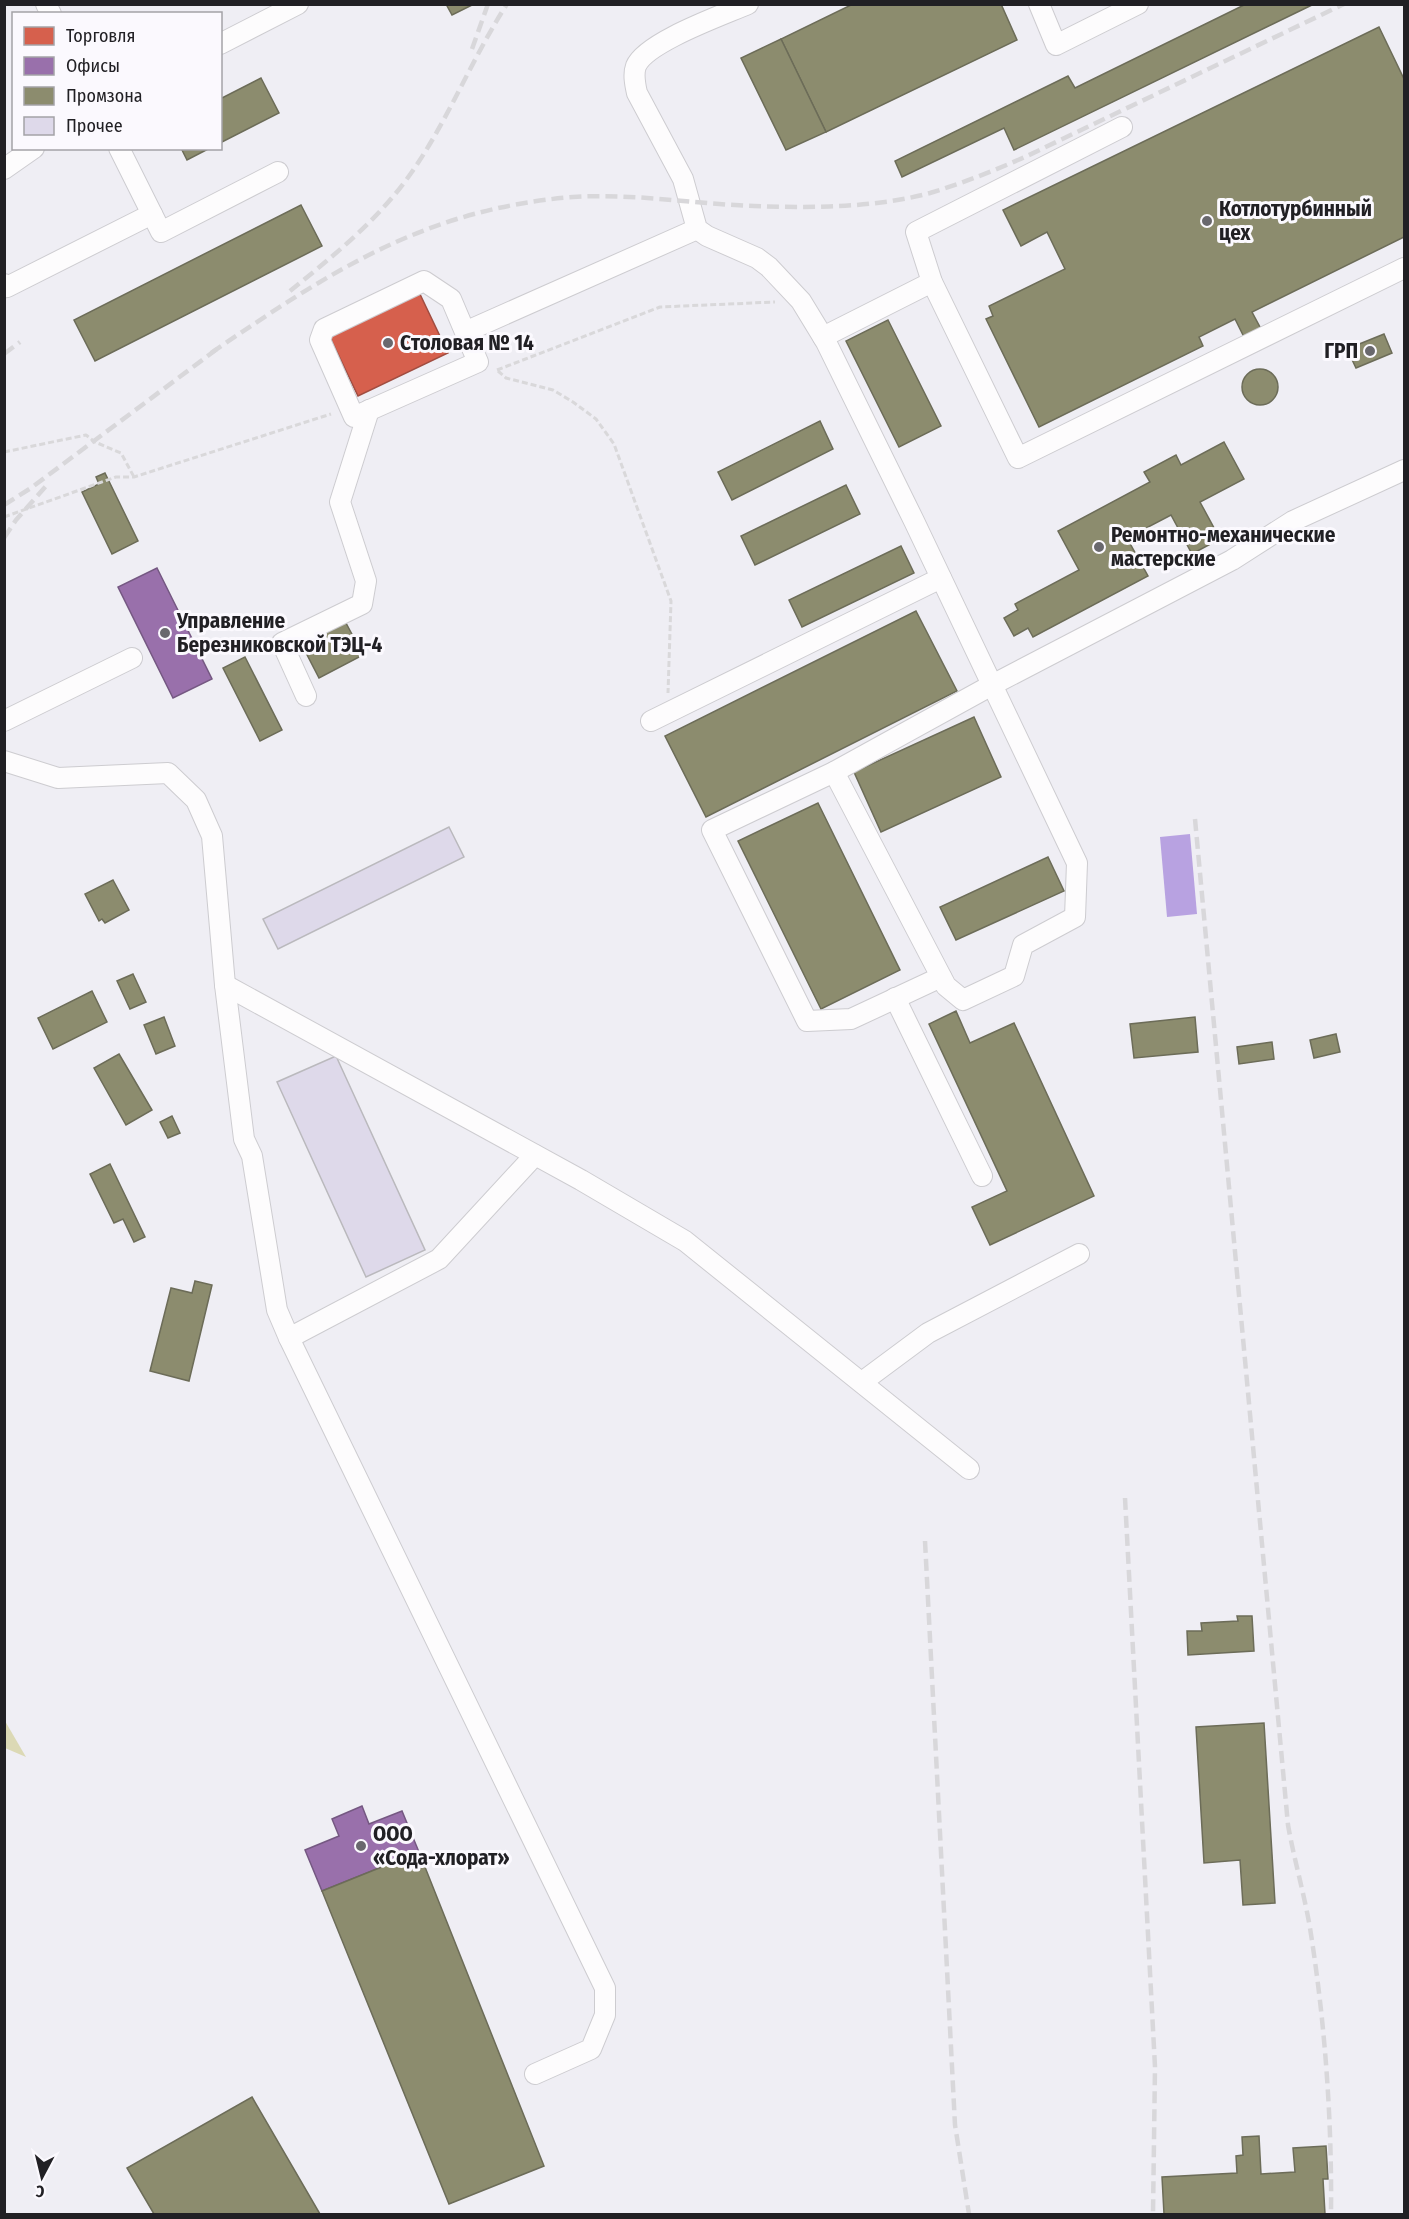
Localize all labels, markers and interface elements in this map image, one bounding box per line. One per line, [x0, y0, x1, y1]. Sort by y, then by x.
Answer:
legend [12, 12, 222, 150]
text: Торговля [66, 25, 135, 47]
text: Офисы [66, 55, 120, 77]
text: Промзона [66, 85, 143, 107]
text: Прочее [66, 115, 123, 137]
place label: Котлотурбинный цех [1219, 196, 1372, 246]
marker: Котлотурбинный цех [1200, 214, 1214, 228]
place label: Cтоловая № 14 [400, 330, 534, 356]
marker: Cтоловая № 14 [381, 336, 395, 350]
place label: ГРП [1324, 338, 1358, 364]
marker: ГРП [1363, 344, 1377, 358]
place label: Ремонтно-механические мастерские [1111, 522, 1336, 572]
marker: Ремонтно-механические мастерские [1092, 540, 1106, 554]
place label: Управление Березниковской ТЭЦ-4 [176, 608, 382, 658]
marker: Управление Березниковской ТЭЦ-4 [158, 626, 172, 640]
place label: ООО «Сода-хлорат» [373, 1821, 510, 1871]
marker: ООО «Сода-хлорат» [354, 1839, 368, 1853]
north arrow [12, 2147, 72, 2207]
text: С [34, 2181, 46, 2201]

